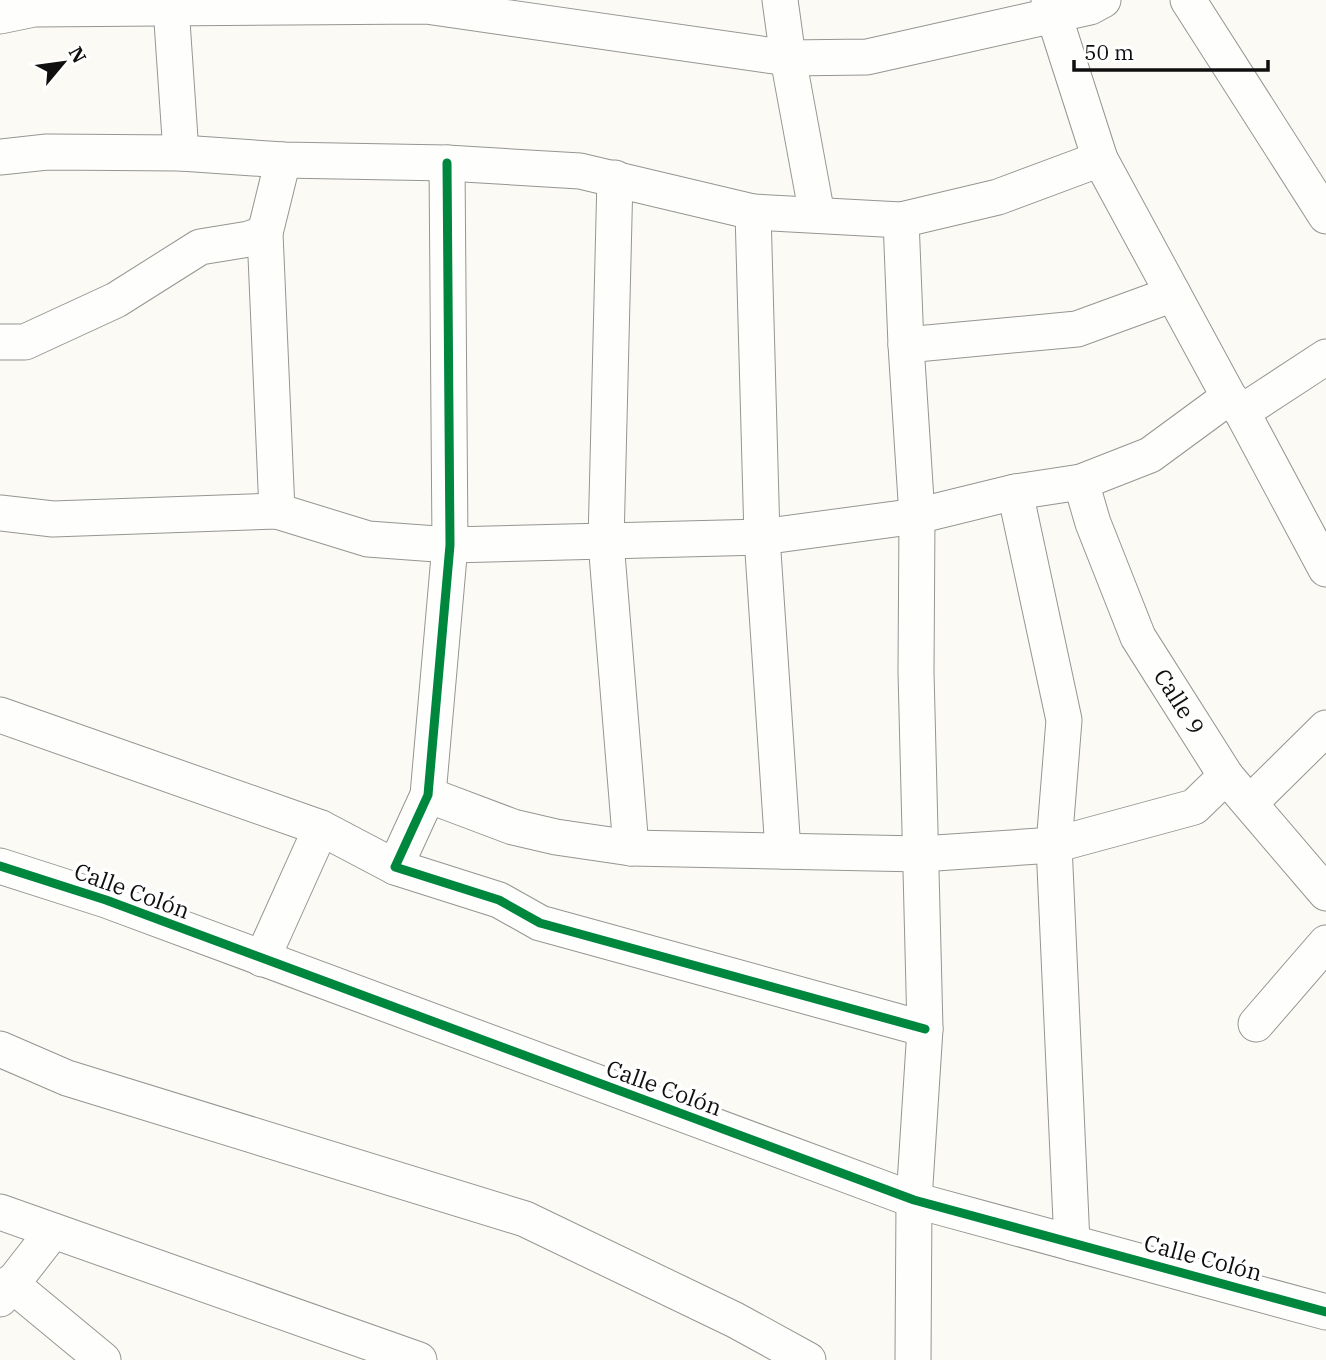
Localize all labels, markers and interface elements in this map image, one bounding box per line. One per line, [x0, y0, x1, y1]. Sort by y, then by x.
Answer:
north arrow [28, 28, 98, 98]
scale bar [1074, 28, 1268, 72]
text: 50 m [1084, 38, 1134, 66]
text: N [64, 42, 92, 67]
street label: Calle 9 [1148, 663, 1212, 740]
street label: Calle Colón [70, 855, 194, 925]
street label: Calle Colón [602, 1052, 726, 1122]
street label: Calle Colón [1141, 1227, 1266, 1287]

